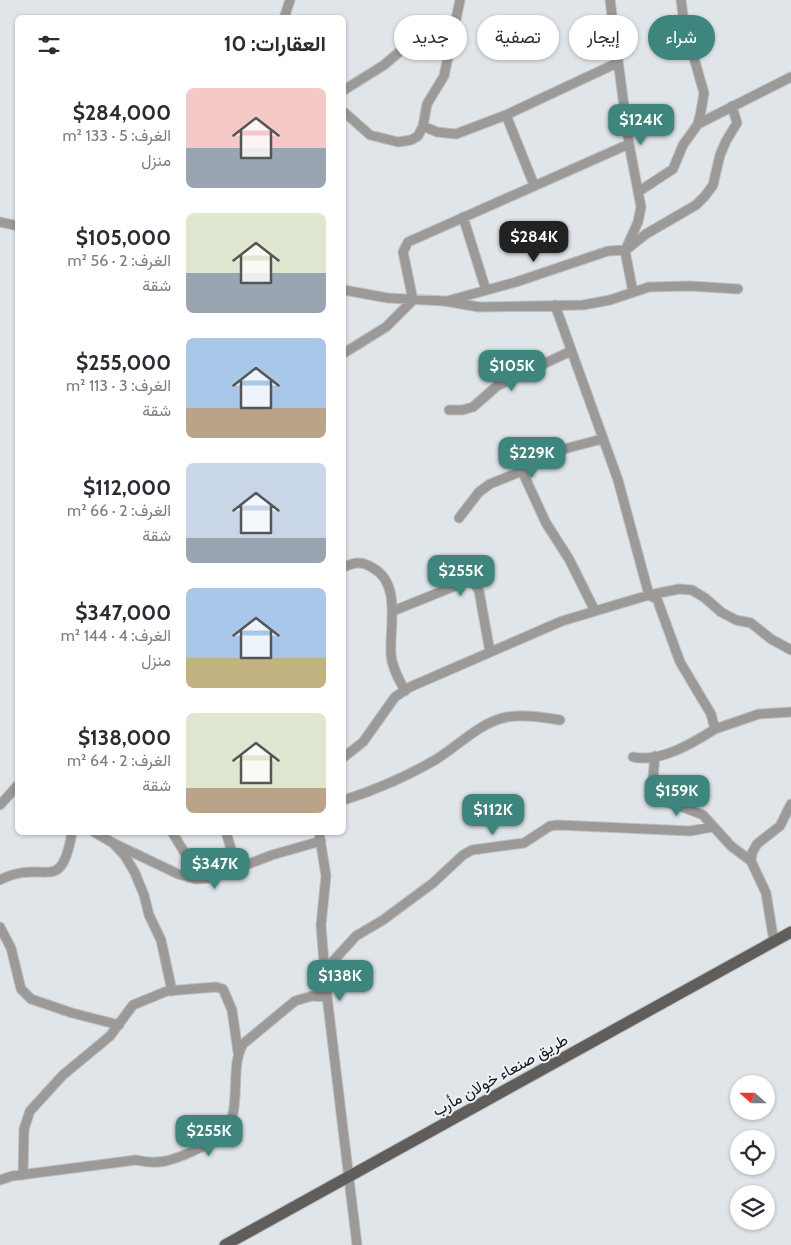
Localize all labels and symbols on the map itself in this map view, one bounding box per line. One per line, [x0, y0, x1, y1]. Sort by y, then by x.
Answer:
pin: $124K [606, 104, 676, 146]
pin: $284K [499, 220, 569, 263]
pin: $105K [477, 350, 547, 392]
pin: $229K [497, 436, 567, 479]
pin: $255K [426, 554, 496, 597]
pin: $159K [642, 774, 712, 817]
pin: $112K [458, 794, 528, 836]
pin: $347K [180, 848, 250, 890]
pin: $138K [305, 960, 375, 1002]
street label: طريق صنعاء خولان مأرب [429, 1030, 572, 1121]
north arrow [730, 1075, 775, 1120]
pin: $255K [174, 1114, 244, 1157]

